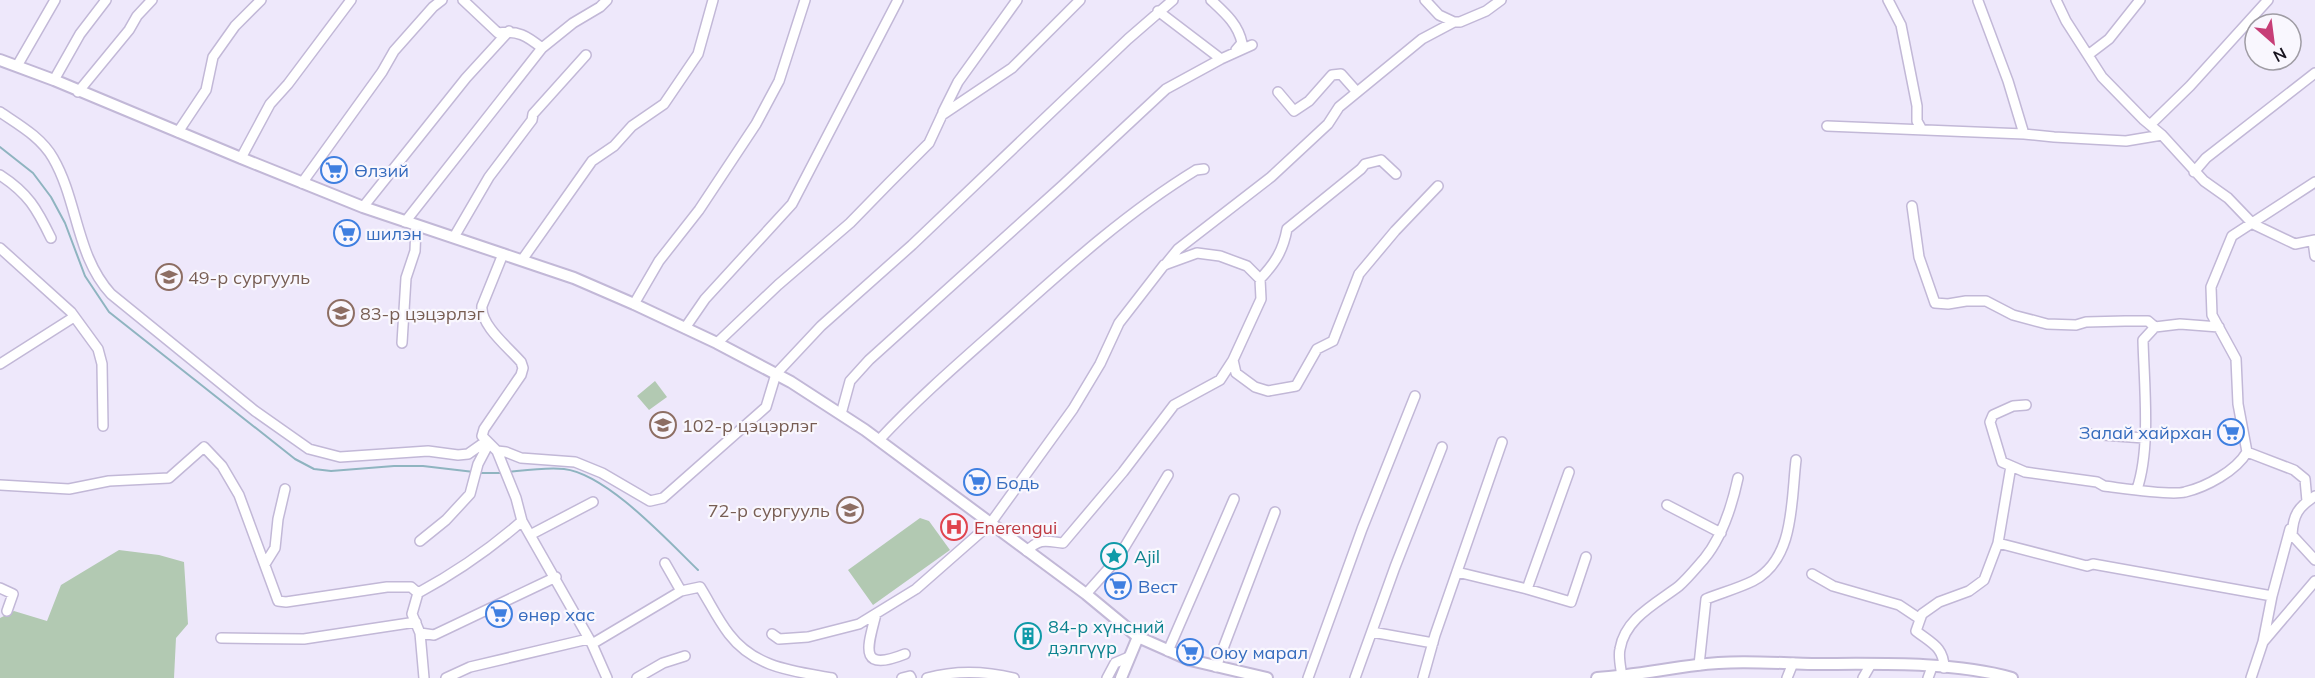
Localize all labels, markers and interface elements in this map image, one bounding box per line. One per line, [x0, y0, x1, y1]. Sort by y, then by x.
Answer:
north arrow [2243, 12, 2303, 72]
text: N [2270, 44, 2290, 67]
supermarket icon: Өлзий [319, 155, 349, 185]
place label: Өлзий [354, 159, 409, 182]
supermarket icon: шилэн [332, 218, 362, 248]
place label: шилэн [366, 222, 422, 245]
school or university icon: 49-р сургууль [154, 262, 184, 292]
place label: 49-р сургууль [188, 266, 310, 289]
school or university icon: 83-р цэцэрлэг [326, 298, 356, 328]
place label: 83-р цэцэрлэг [360, 302, 484, 325]
school or university icon: 102-р цэцэрлэг [648, 410, 678, 440]
place label: 102-р цэцэрлэг [682, 414, 817, 437]
supermarket icon: Залай хайрхан [2216, 417, 2246, 447]
place label: Залай хайрхан [2079, 421, 2212, 444]
supermarket icon: Бодь [962, 467, 992, 497]
place label: Бодь [996, 471, 1040, 494]
school or university icon: 72-р сургууль [835, 495, 865, 525]
place label: 72-р сургууль [708, 499, 830, 522]
hospital icon: Enerengui [939, 512, 969, 542]
place label: Enerengui [974, 516, 1057, 539]
place icon: Ajil [1099, 541, 1129, 571]
place label: Ajil [1134, 545, 1160, 568]
supermarket icon: Вест [1103, 571, 1133, 601]
place label: Вест [1138, 575, 1178, 598]
supermarket icon: өнөр хас [484, 599, 514, 629]
place label: өнөр хас [518, 603, 595, 626]
place label: 84-р хүнсний дэлгүүр [1048, 615, 1164, 659]
building icon: 84-р хүнсний дэлгүүр [1013, 621, 1043, 651]
supermarket icon: Оюу марал [1175, 637, 1205, 667]
place label: Оюу марал [1210, 641, 1308, 664]

